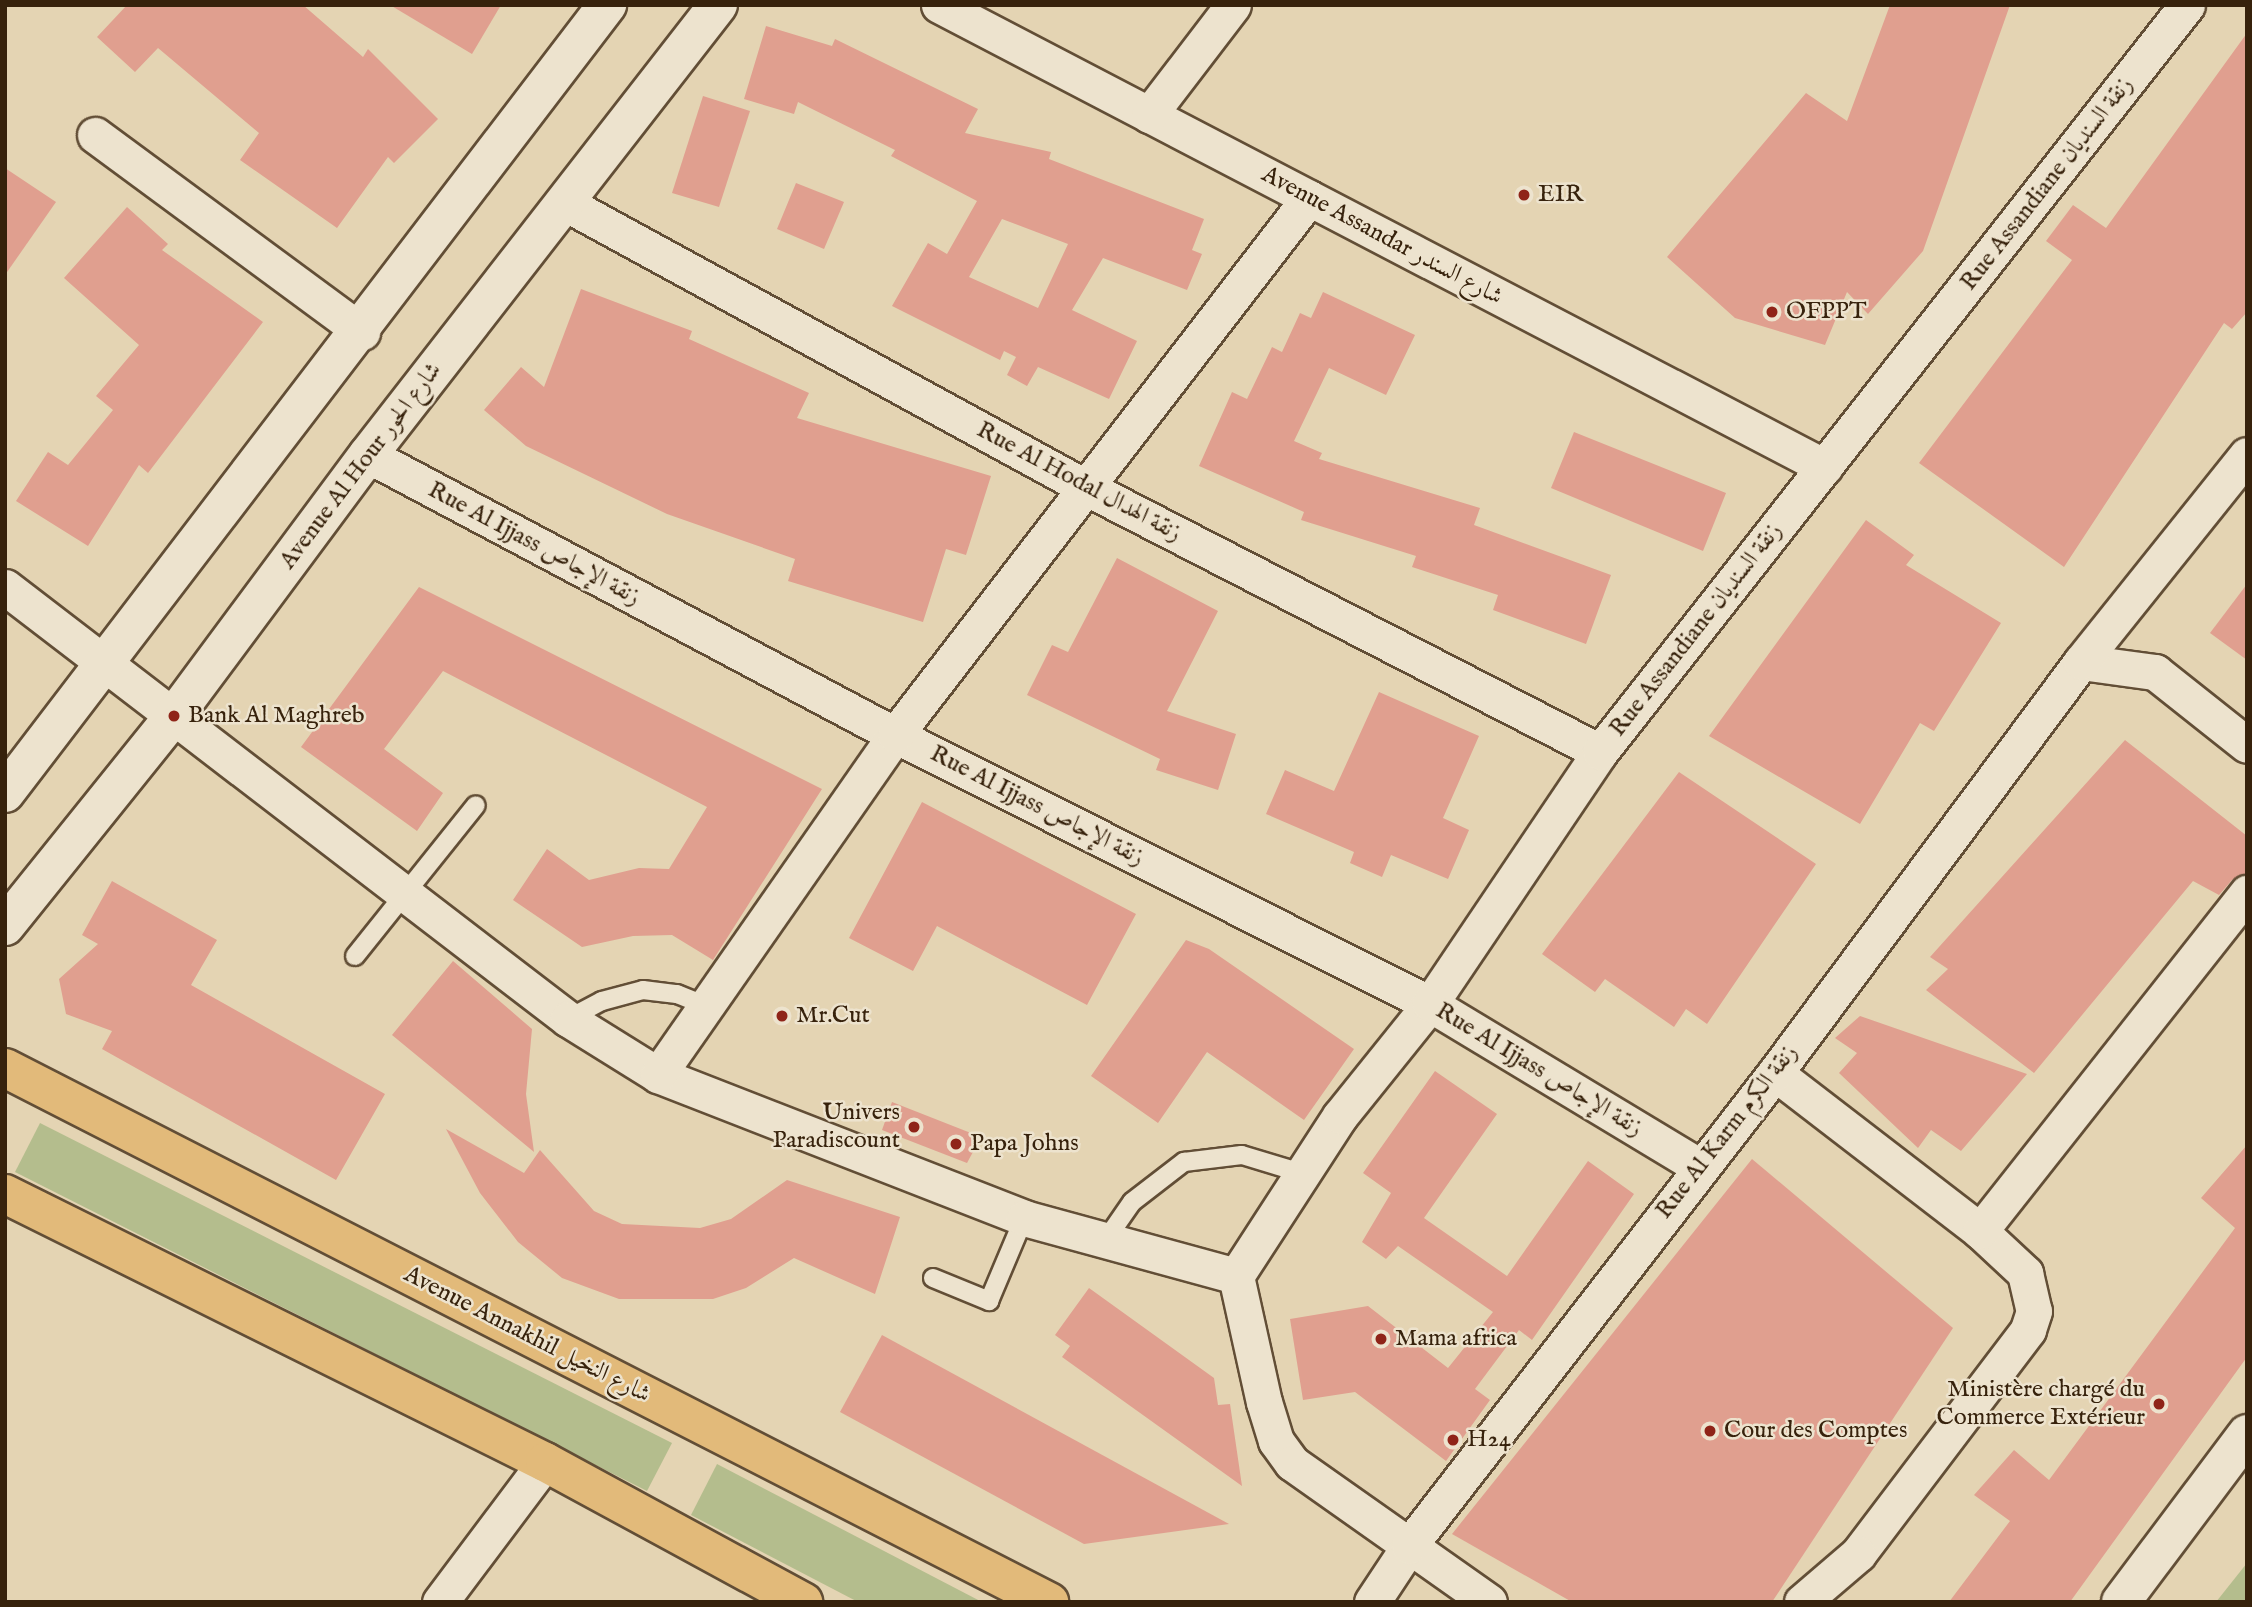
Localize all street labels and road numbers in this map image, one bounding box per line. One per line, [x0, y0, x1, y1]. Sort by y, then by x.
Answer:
street label: Rue Assandiane زنقة السنديان [1955, 71, 2139, 297]
street label: Avenue Assandar شارع السندر [1257, 160, 1507, 312]
street label: Avenue Al Hour شارع الحور [274, 357, 448, 575]
street label: Rue Al Hodal زنقة الهدال [972, 416, 1186, 548]
street label: Rue Al Ijjass زنقة الإجاص [423, 476, 645, 612]
street label: Rue Assandiane زنقة السنديان [1604, 517, 1788, 743]
street label: Rue Al Ijjass زنقة الإجاص [925, 740, 1149, 872]
street label: Rue Al Ijjass زنقة الإجاص [1430, 997, 1648, 1143]
street label: Rue Al Karm زنقة الكرم [1650, 1039, 1804, 1225]
street label: Avenue Annakhil شارع النخيل [399, 1260, 655, 1410]

